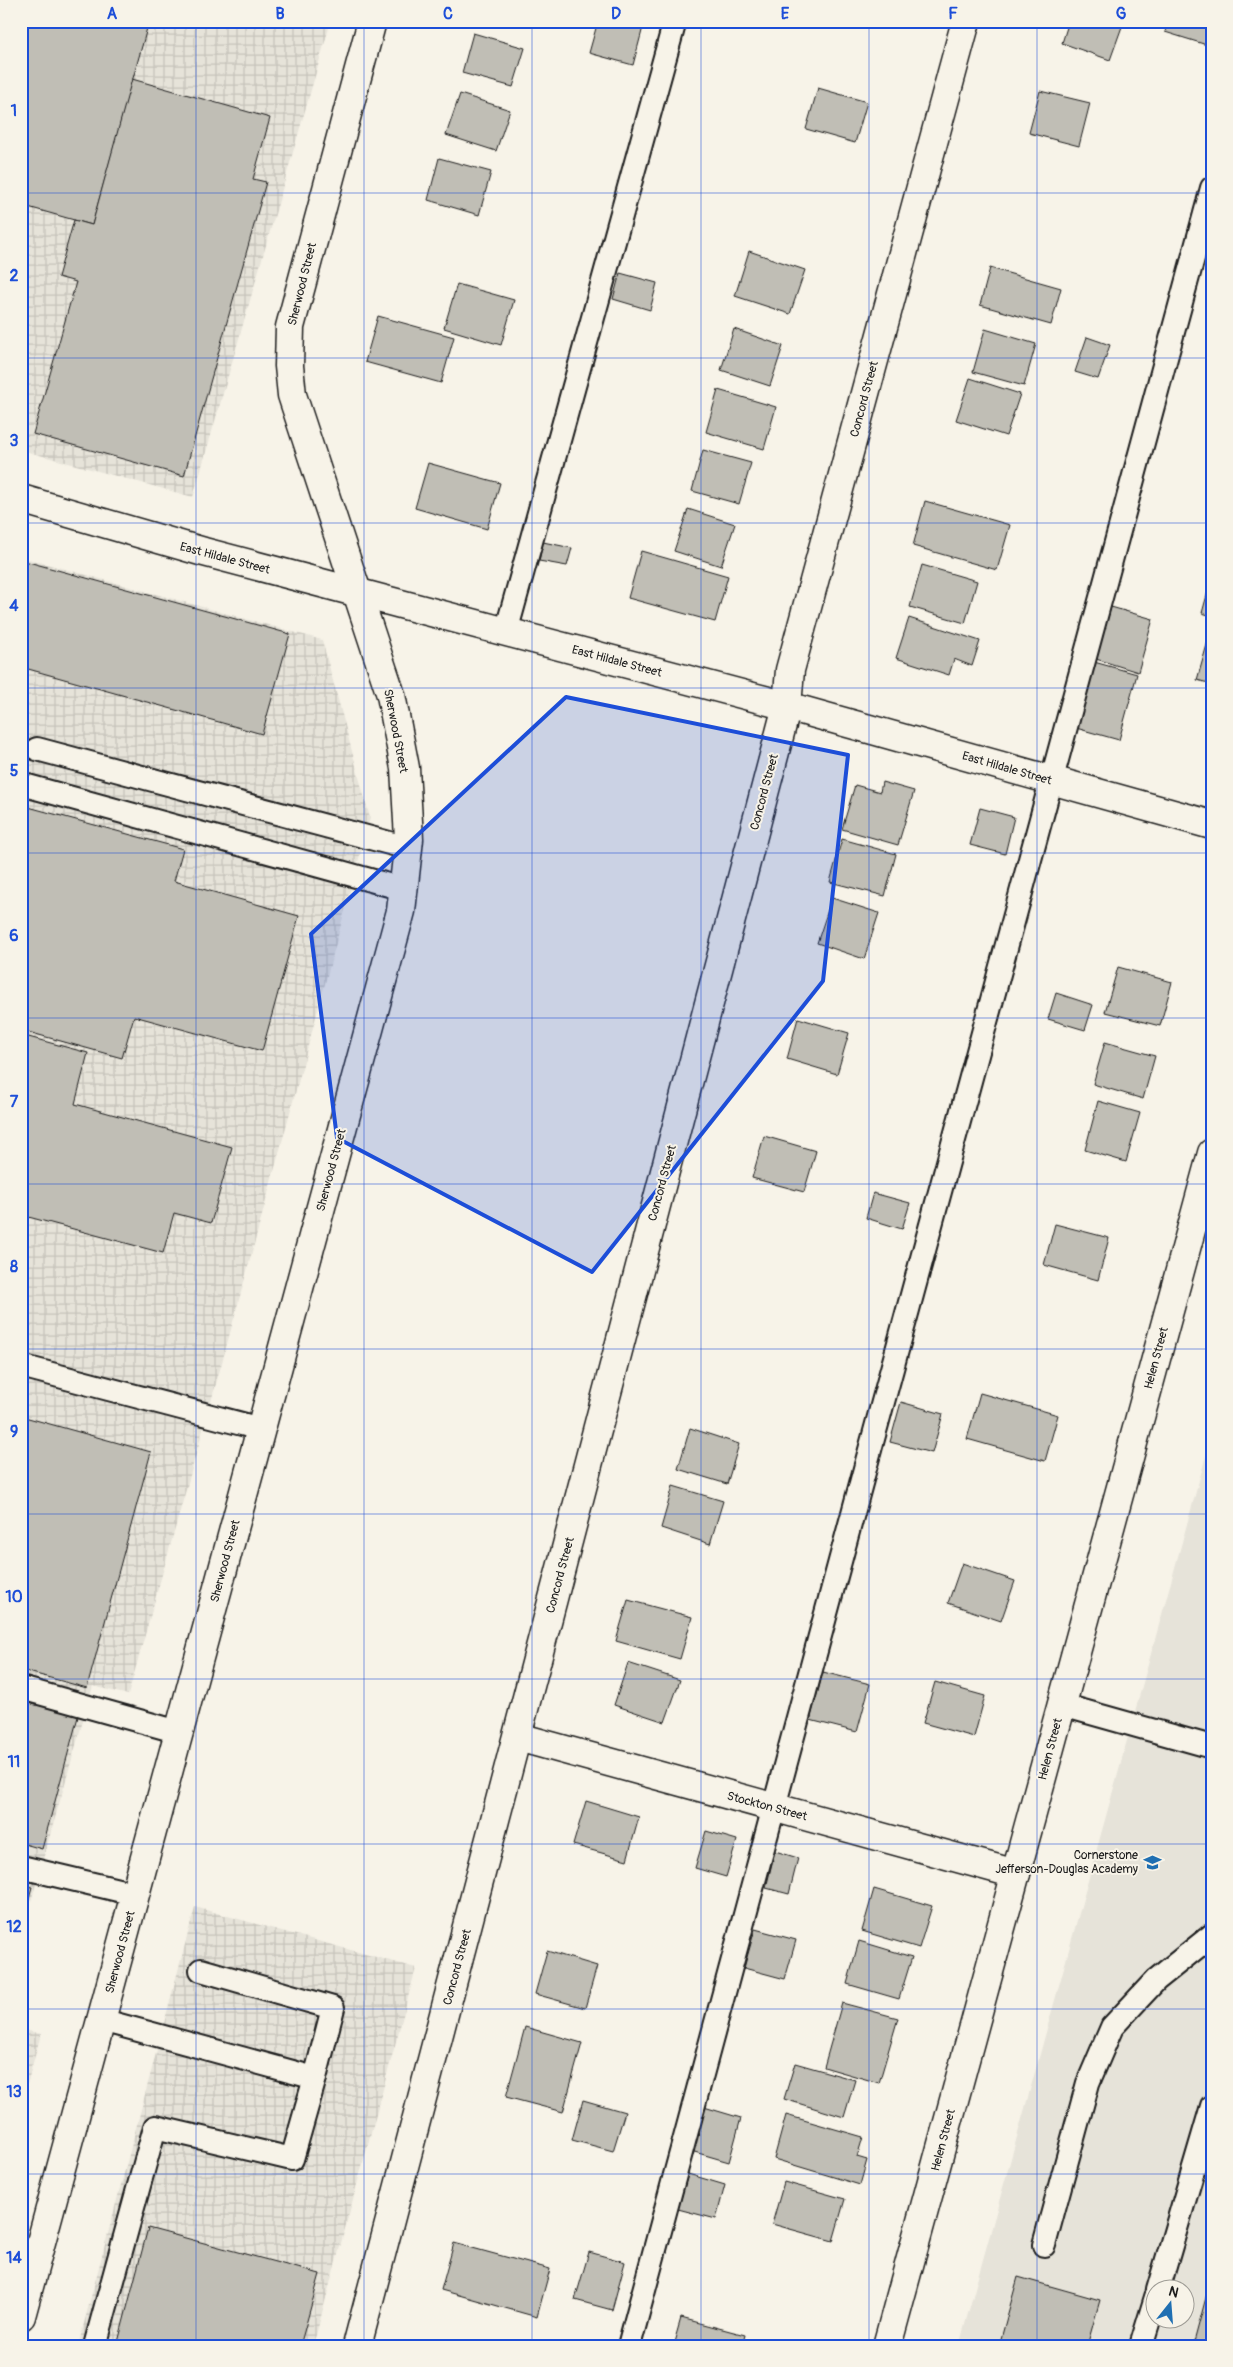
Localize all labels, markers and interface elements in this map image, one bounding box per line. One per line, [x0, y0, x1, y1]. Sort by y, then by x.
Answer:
text: A [107, 4, 118, 24]
text: B [275, 4, 285, 24]
text: C [443, 4, 453, 24]
text: D [611, 4, 621, 24]
text: E [781, 4, 790, 24]
text: F [948, 4, 958, 24]
text: G [1116, 4, 1127, 24]
text: 1 [11, 101, 17, 121]
street label: Sherwood Street [285, 241, 320, 327]
text: 2 [10, 266, 19, 286]
street label: Concord Street [847, 359, 882, 439]
text: 3 [10, 431, 19, 451]
street label: East Hildale Street [178, 539, 272, 578]
text: 4 [9, 596, 19, 616]
street label: East Hildale Street [570, 642, 664, 681]
street label: Sherwood Street [380, 688, 411, 774]
street label: East Hildale Street [960, 749, 1054, 788]
street label: Concord Street [747, 752, 782, 832]
text: 5 [10, 761, 19, 781]
text: 6 [9, 926, 19, 946]
text: 7 [10, 1092, 19, 1112]
street label: Sherwood Street [313, 1127, 350, 1213]
street label: Concord Street [645, 1143, 680, 1223]
text: 8 [10, 1257, 18, 1277]
street label: Helen Street [1141, 1325, 1172, 1391]
text: 9 [10, 1422, 18, 1442]
street label: Sherwood Street [207, 1518, 244, 1604]
street label: Concord Street [543, 1535, 578, 1615]
text: 10 [5, 1587, 23, 1607]
street label: Helen Street [1035, 1716, 1066, 1782]
text: 11 [8, 1752, 20, 1772]
street label: Stockton Street [725, 1789, 809, 1824]
place label: Cornerstone Jefferson-Douglas Academy [995, 1848, 1138, 1877]
school or university icon: Cornerstone Jefferson-Douglas Academy [1142, 1852, 1162, 1872]
street label: Sherwood Street [102, 1909, 139, 1995]
text: 12 [6, 1917, 22, 1937]
street label: Concord Street [440, 1927, 475, 2007]
text: 13 [6, 2082, 22, 2102]
street label: Helen Street [928, 2107, 959, 2173]
text: 14 [6, 2248, 22, 2268]
north arrow [1146, 2280, 1196, 2330]
text: N [1167, 2283, 1181, 2302]

